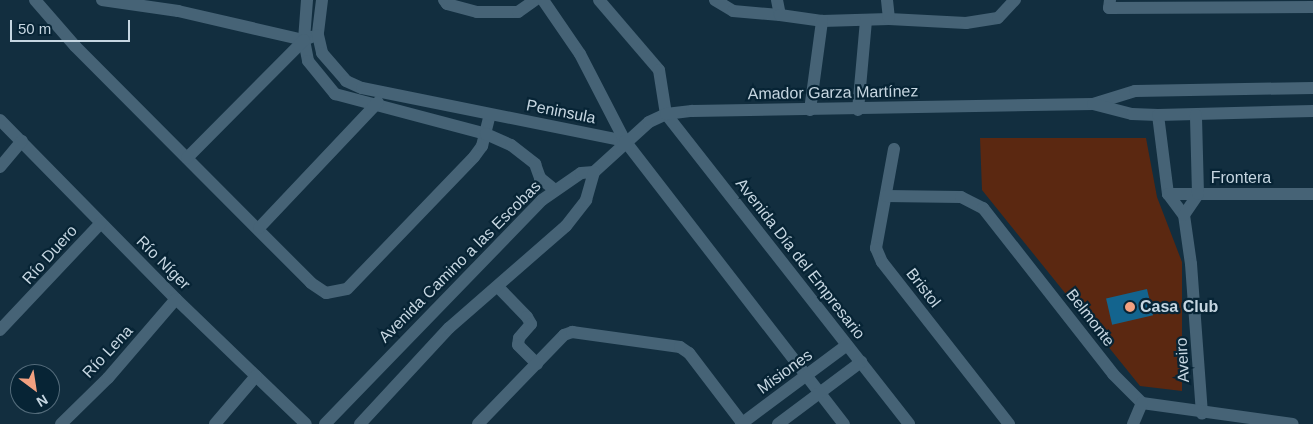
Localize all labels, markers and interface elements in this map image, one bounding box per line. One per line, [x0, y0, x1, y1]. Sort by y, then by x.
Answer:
scale bar [12, 10, 132, 42]
text: 50 m [18, 20, 51, 37]
street label: Amador Garza Martínez [747, 82, 919, 104]
street label: Peninsula [525, 96, 597, 128]
street label: Frontera [1211, 168, 1271, 188]
street label: Avenida Día del Empresario [731, 175, 869, 343]
street label: Avenida Camino a las Escobas [375, 177, 545, 347]
street label: Río Duero [18, 221, 82, 289]
street label: Río Níger [132, 232, 194, 294]
street label: Bristol [902, 265, 944, 311]
street label: Belmonte [1062, 285, 1118, 351]
place label: Casa Club [1140, 297, 1218, 317]
marker: Casa Club [1124, 301, 1136, 313]
street label: Río Lena [79, 322, 137, 382]
street label: Aveiro [1172, 337, 1194, 383]
street label: Misiones [754, 346, 816, 398]
north arrow [10, 364, 60, 414]
text: N [34, 392, 51, 410]

